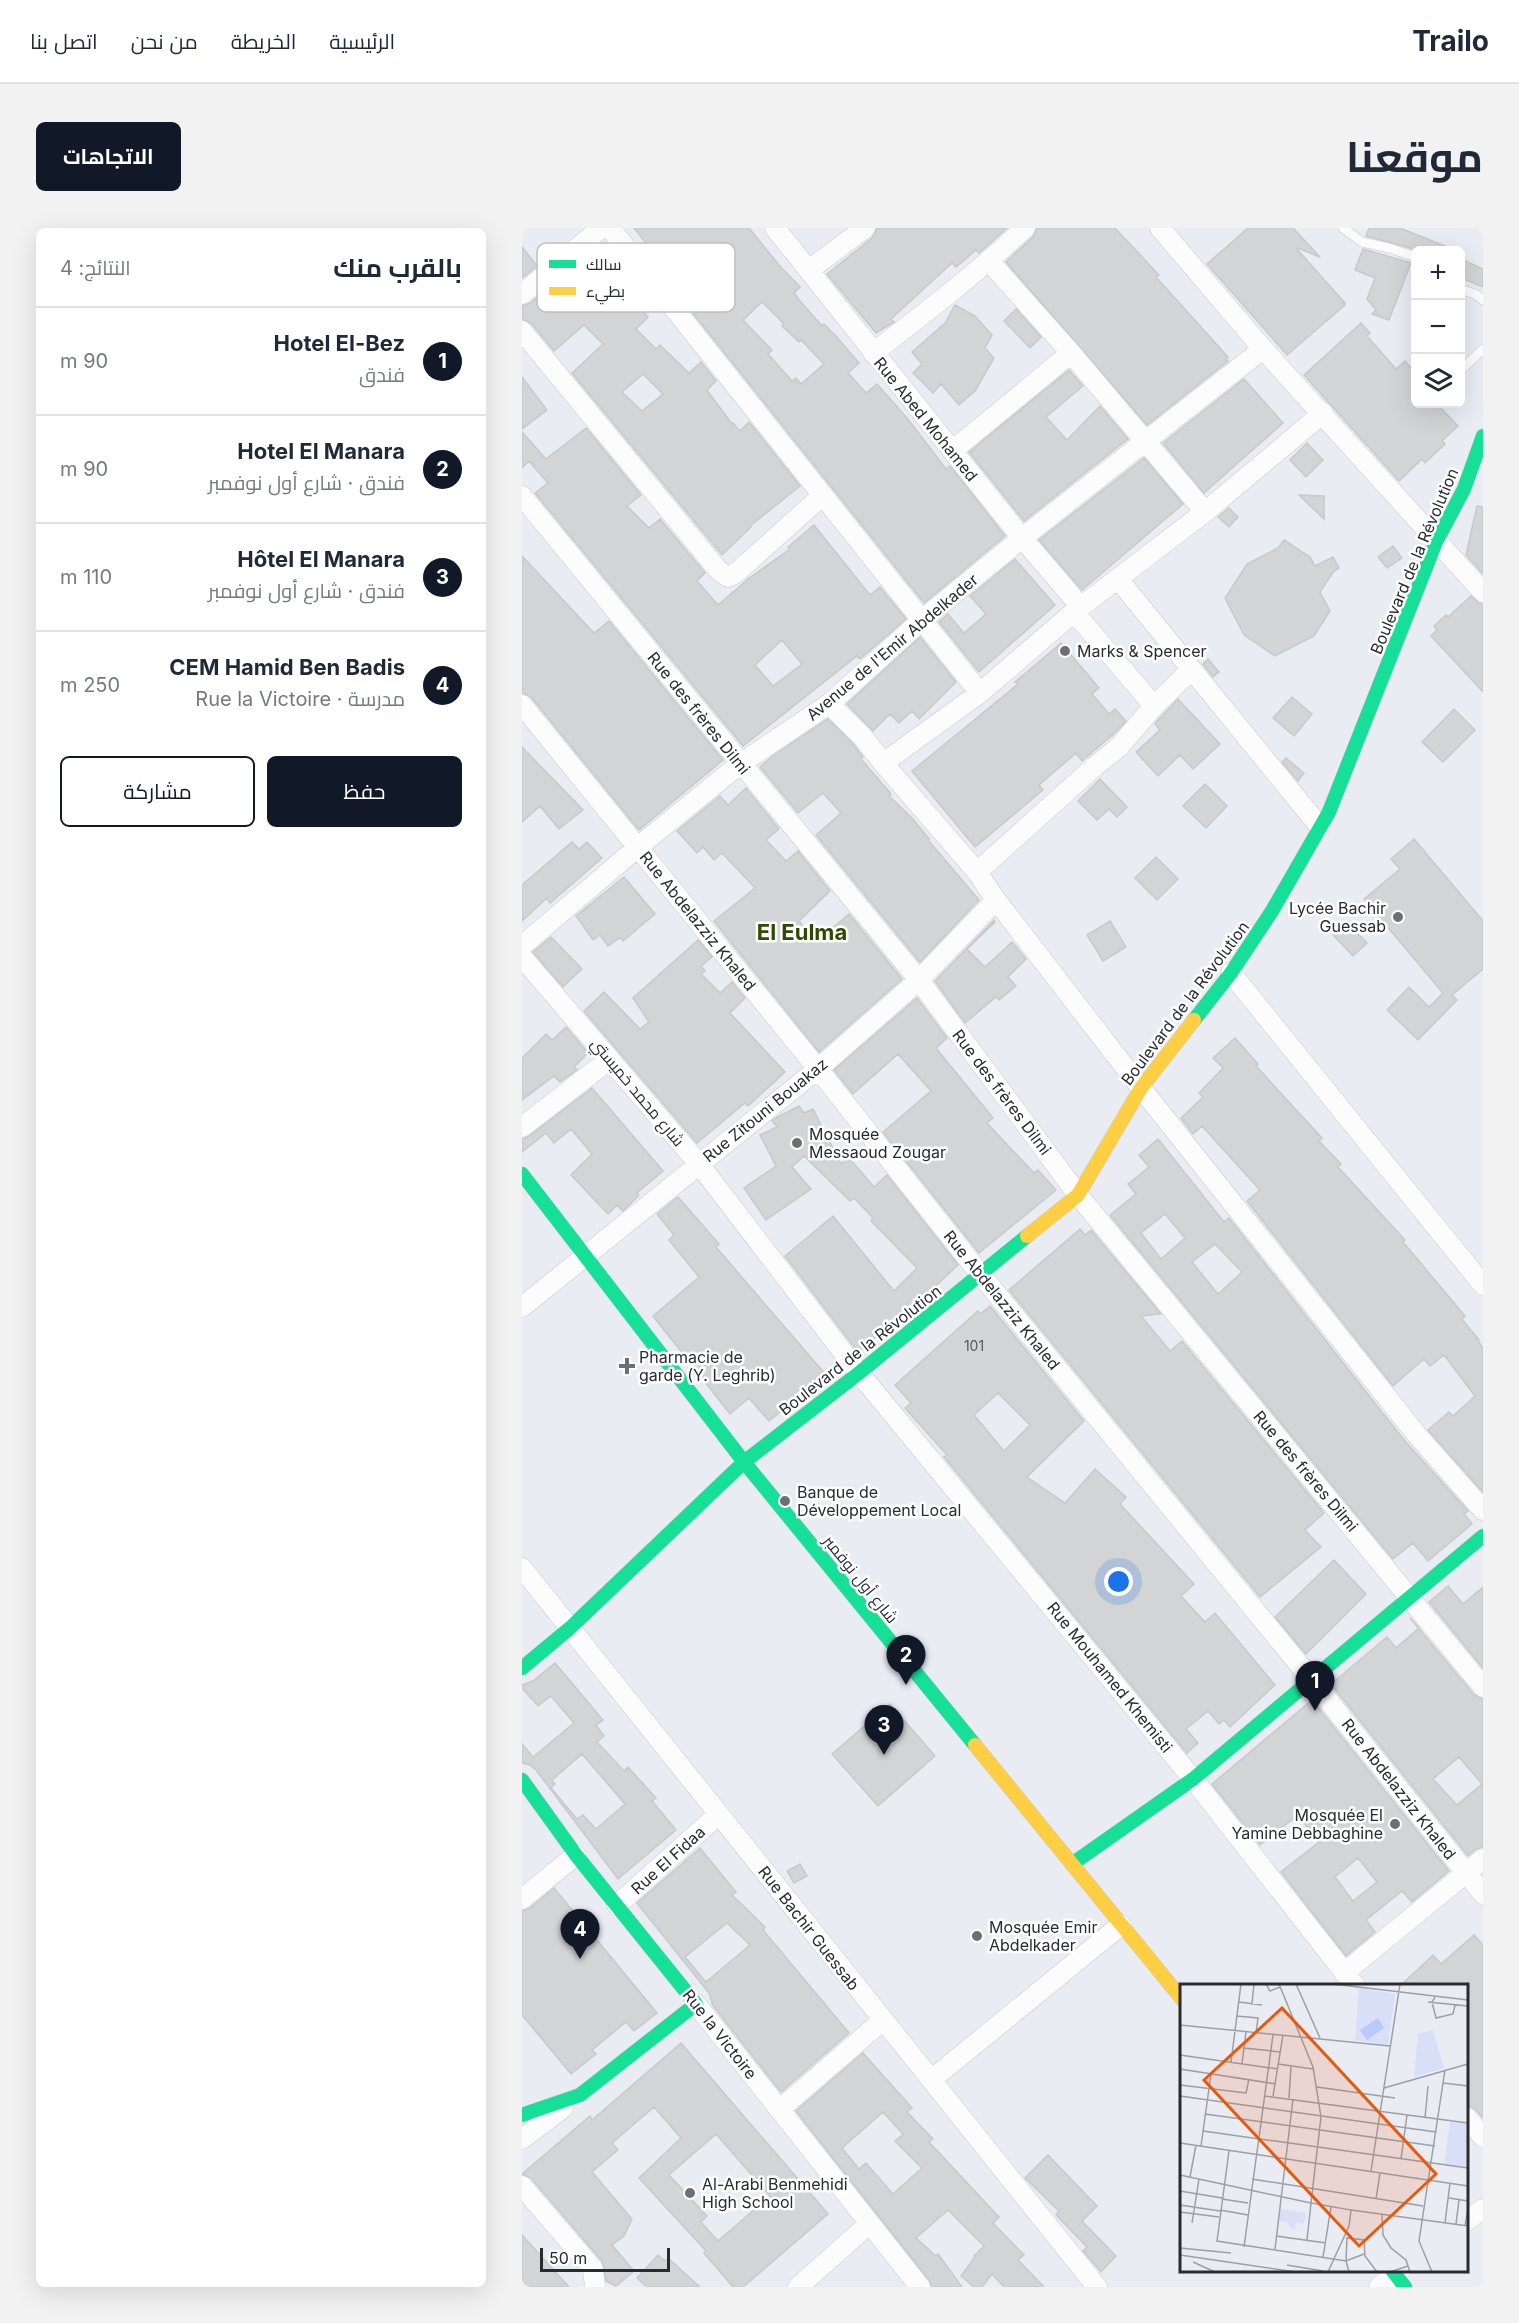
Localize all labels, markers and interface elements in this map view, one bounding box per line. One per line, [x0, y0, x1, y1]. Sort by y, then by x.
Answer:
text: Trailo [1412, 24, 1489, 58]
text: اتصل بنا [30, 29, 98, 54]
text: من نحن [131, 29, 198, 54]
text: الخريطة [231, 29, 296, 54]
text: الرئيسية [329, 29, 395, 54]
button: الاتجاهات [36, 122, 181, 191]
text: موقعنا [1346, 131, 1483, 182]
legend [537, 243, 735, 312]
map controls [1411, 246, 1465, 408]
button: + [1411, 246, 1465, 300]
text: بالقرب منك [333, 252, 462, 283]
text: سالك [586, 254, 621, 274]
text: النتائج: 4 [60, 256, 131, 280]
text: بطيء [586, 281, 625, 305]
button: − [1411, 300, 1465, 354]
text: Hotel El-Bez [274, 330, 405, 356]
text: 90 m [60, 349, 108, 373]
text: 1 [438, 349, 447, 373]
street label: Rue Abed Mohamed [870, 353, 982, 485]
button: layers [1411, 354, 1465, 408]
text: فندق [359, 363, 405, 387]
text: Hotel El Manara [237, 438, 405, 464]
text: 90 m [60, 457, 108, 481]
text: 2 [436, 457, 449, 481]
street label: Boulevard de la Révolution [1366, 465, 1462, 657]
text: فندق · شارع أول نوفمبر [208, 471, 405, 495]
text: Hôtel El Manara [237, 546, 405, 572]
text: 110 m [60, 565, 112, 589]
text: 3 [436, 565, 449, 589]
street label: Avenue de l'Emir Abdelkader [802, 569, 982, 725]
text: فندق · شارع أول نوفمبر [208, 579, 405, 603]
place label: Marks & Spencer [1077, 641, 1207, 661]
marker: Marks & Spencer [1058, 644, 1072, 658]
street label: Rue des frères Dilmi [643, 648, 755, 778]
text: CEM Hamid Ben Badis [169, 654, 405, 680]
text: 250 m [60, 673, 120, 697]
text: 4 [436, 673, 449, 697]
text: مدرسة · Rue la Victoire [195, 687, 405, 711]
button: مشاركة [60, 756, 255, 827]
button: حفظ [267, 756, 462, 827]
street label: Rue Abdelazziz Khaled [636, 847, 760, 995]
place label: Lycée Bachir Guessab [1289, 898, 1386, 936]
marker: Lycée Bachir Guessab [1391, 910, 1405, 924]
street label: Boulevard de la Révolution [1117, 917, 1253, 1089]
district label: El Eulma [757, 919, 847, 945]
street label: Rue des frères Dilmi [948, 1025, 1056, 1159]
street label: شارع محمد خميستي [584, 1034, 689, 1153]
street label: Rue Zitouni Bouakaz [699, 1054, 831, 1166]
place label: Mosquée Messaoud Zougar [809, 1124, 946, 1162]
marker: Mosquée Messaoud Zougar [790, 1136, 804, 1150]
street label: Rue Abdelazziz Khaled [940, 1226, 1064, 1374]
street label: Boulevard de la Révolution [775, 1280, 945, 1420]
house number: 101 [964, 1337, 984, 1354]
place label: Pharmacie de garde (Y. Leghrib) [639, 1347, 776, 1385]
marker: Pharmacie de garde (Y. Leghrib) [620, 1359, 634, 1373]
street label: Rue des frères Dilmi [1250, 1406, 1362, 1536]
place label: Banque de Développement Local [797, 1482, 961, 1520]
marker: Banque de Développement Local [778, 1494, 792, 1508]
street label: شارع أول نوفمبر [817, 1530, 903, 1628]
your location [1104, 1567, 1133, 1596]
street label: Rue Mouhamed Khemisti [1043, 1598, 1177, 1756]
pin: 2 [886, 1636, 926, 1685]
pin: 1 [1296, 1662, 1334, 1711]
pin: 3 [864, 1706, 904, 1755]
street label: Rue Abdelazziz Khaled [1338, 1714, 1460, 1864]
place label: Mosquée El Yamine Debbaghine [1232, 1805, 1383, 1843]
marker: Mosquée El Yamine Debbaghine [1388, 1817, 1402, 1831]
street label: Rue El Fidaa [627, 1822, 709, 1898]
street label: Rue Bachir Guessab [754, 1862, 864, 1994]
pin: 4 [560, 1910, 600, 1959]
place label: Mosquée Emir Abdelkader [989, 1917, 1097, 1955]
marker: Mosquée Emir Abdelkader [970, 1929, 984, 1943]
inset map [1180, 1984, 1468, 2272]
street label: Rue la Victoire [679, 1985, 761, 2083]
place label: Al-Arabi Benmehidi High School [702, 2174, 848, 2212]
marker: Al-Arabi Benmehidi High School [683, 2186, 697, 2200]
scale bar [540, 2245, 670, 2272]
text: 50 m [549, 2248, 587, 2268]

